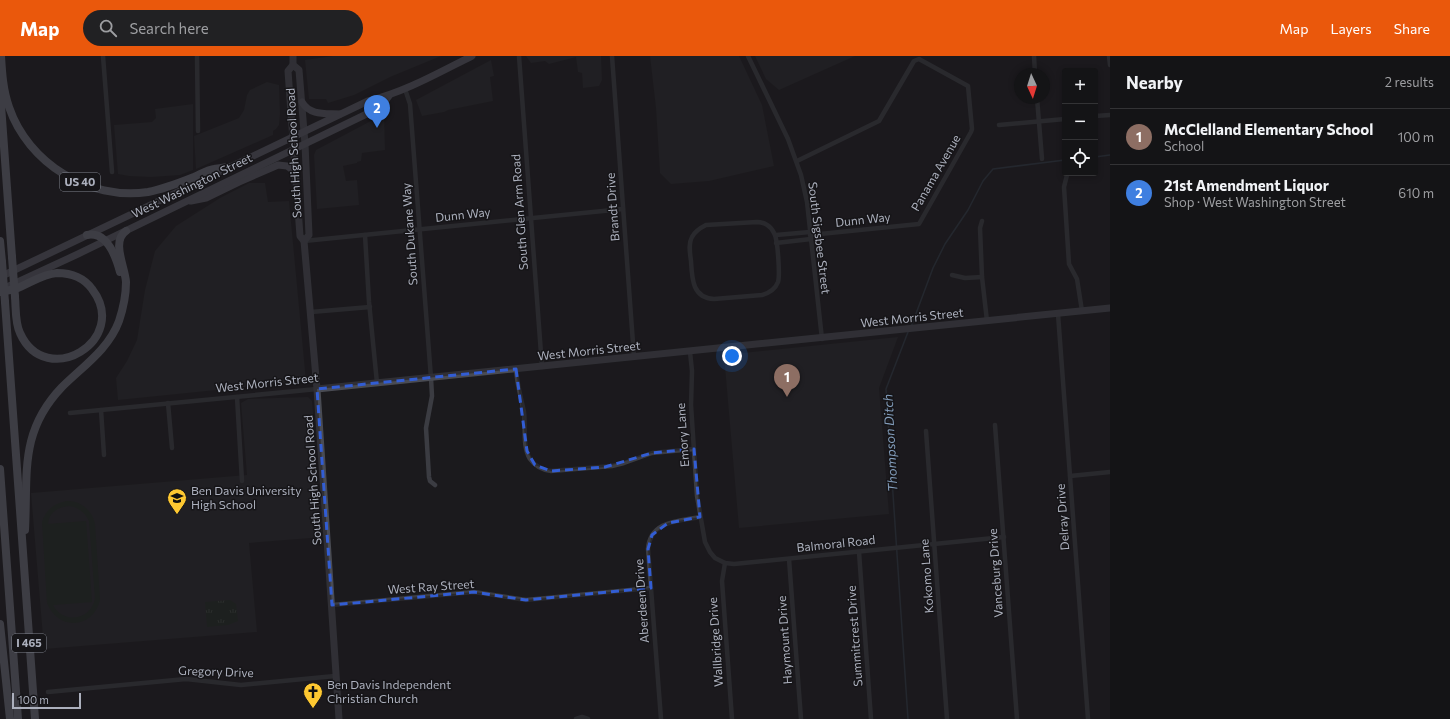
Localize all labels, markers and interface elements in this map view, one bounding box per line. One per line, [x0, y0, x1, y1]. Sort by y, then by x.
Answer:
search box [83, 10, 363, 46]
text: Map [20, 17, 59, 40]
icon: search [97, 17, 119, 39]
text: Search here [129, 19, 209, 37]
text: Map [1280, 20, 1308, 37]
text: Layers [1330, 20, 1372, 37]
text: Share [1394, 20, 1430, 37]
north arrow [1014, 68, 1050, 104]
map controls [1062, 68, 1098, 176]
button: + [1062, 68, 1098, 104]
text: Nearby [1126, 72, 1183, 93]
text: 2 results [1385, 74, 1434, 90]
street label: South High School Road [283, 88, 303, 218]
pin: 2 [364, 95, 390, 128]
button: − [1062, 104, 1098, 140]
text: McClelland Elementary School [1164, 120, 1373, 138]
text: 1 [1136, 129, 1142, 145]
text: 100 m [1398, 129, 1434, 145]
street label: Panama Avenue [908, 132, 963, 213]
text: School [1164, 138, 1204, 154]
button: locate [1062, 140, 1098, 176]
street label: West Washington Street [129, 150, 254, 220]
street label: South Glen Arm Road [508, 154, 530, 271]
street label: Brandt Drive [603, 172, 621, 242]
road number: US 40 [60, 173, 100, 191]
text: 21st Amendment Liquor [1164, 176, 1329, 194]
street label: South Sigsbee Street [806, 181, 834, 295]
street label: South Dukane Way [398, 182, 420, 286]
text: 2 [1135, 185, 1143, 201]
text: 610 m [1398, 185, 1434, 201]
text: Shop · West Washington Street [1164, 194, 1346, 210]
street label: Dunn Way [435, 204, 491, 224]
street label: Dunn Way [835, 209, 891, 229]
street label: West Morris Street [860, 305, 964, 329]
street label: West Morris Street [537, 338, 641, 362]
your location [722, 346, 742, 366]
pin: 1 [774, 364, 800, 397]
street label: West Morris Street [215, 370, 319, 394]
water label: Thompson Ditch [879, 394, 901, 492]
street label: Emory Lane [673, 402, 691, 468]
street label: South High School Road [300, 415, 324, 546]
place label: Ben Davis University High School [191, 483, 302, 511]
street label: Delray Drive [1053, 483, 1071, 551]
school or university icon: Ben Davis University High School [166, 487, 188, 515]
street label: Vanceburg Drive [985, 528, 1005, 618]
street label: Balmoral Road [796, 532, 876, 554]
street label: Kokomo Lane [916, 538, 936, 614]
street label: Aberdeen Drive [631, 559, 651, 643]
street label: West Ray Street [387, 576, 475, 596]
street label: Summitcrest Drive [843, 585, 865, 687]
street label: Haymount Drive [774, 595, 794, 685]
street label: Wallbridge Drive [705, 597, 725, 687]
road number: I 465 [12, 634, 46, 652]
street label: Gregory Drive [178, 663, 254, 679]
place label: Ben Davis Independent Christian Church [327, 677, 451, 705]
church icon: Ben Davis Independent Christian Church [302, 681, 324, 709]
scale bar [12, 691, 81, 710]
text: 100 m [18, 693, 49, 706]

